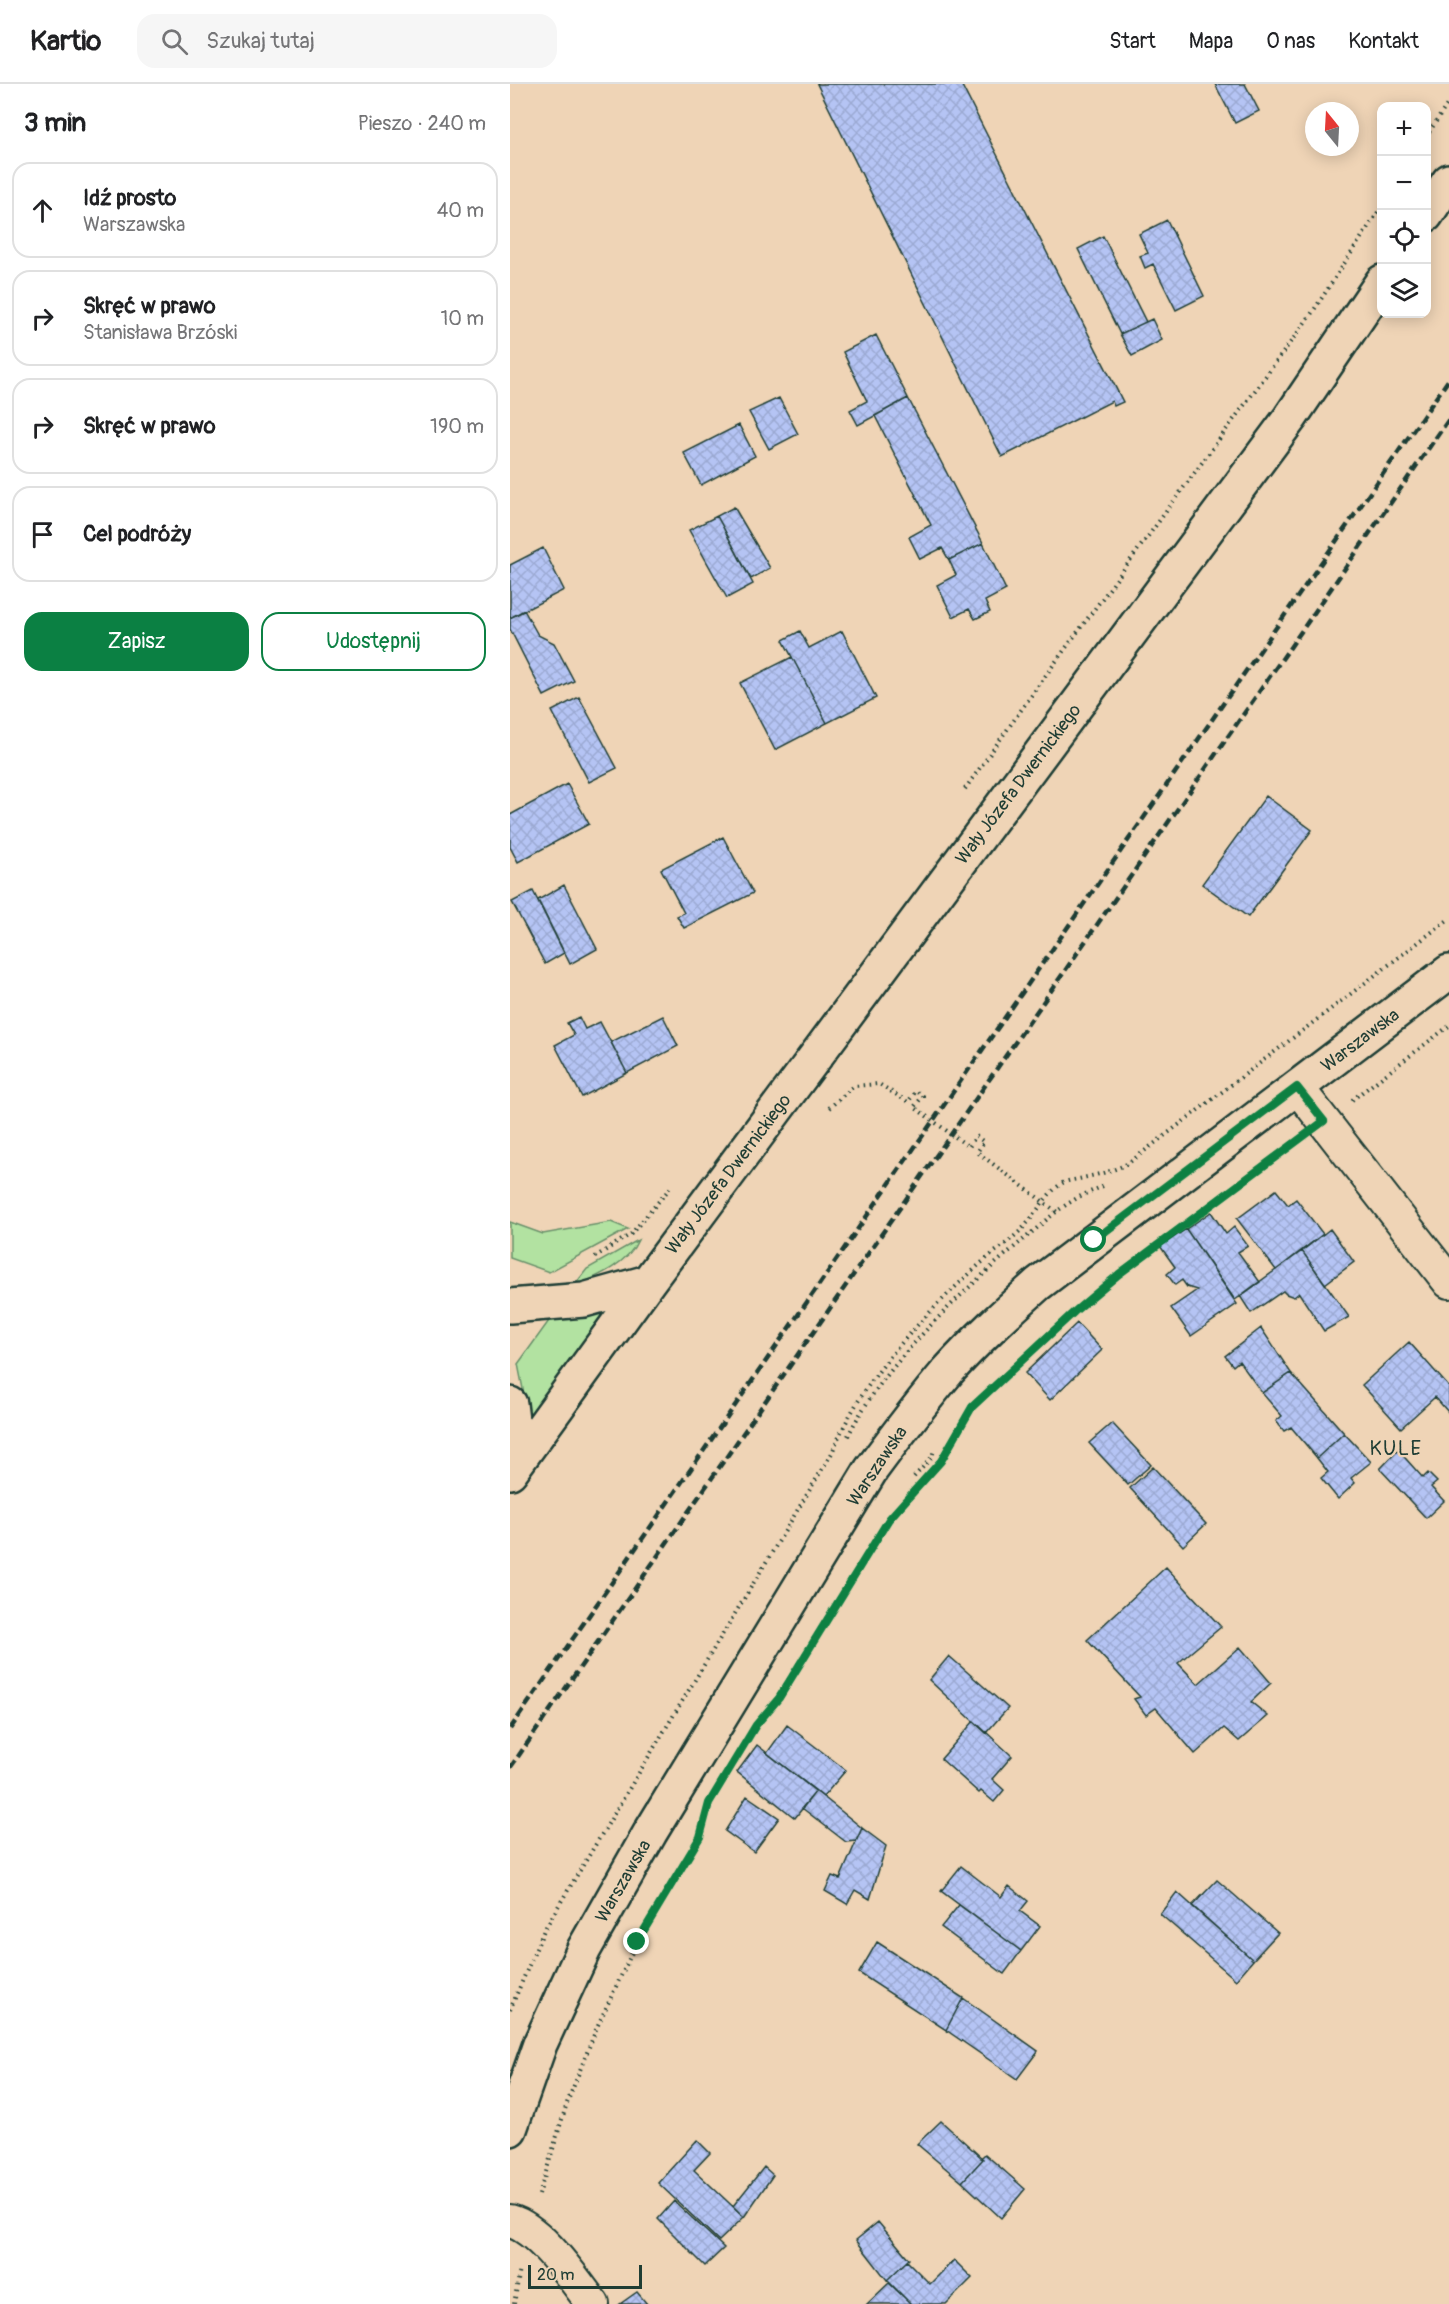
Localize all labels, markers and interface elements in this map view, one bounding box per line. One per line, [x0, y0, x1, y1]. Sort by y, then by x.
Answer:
search box [137, 14, 557, 68]
text: Kartio [30, 24, 101, 59]
icon: search [158, 25, 191, 58]
text: Szukaj tutaj [206, 27, 315, 55]
text: Start [1109, 28, 1156, 55]
text: Mapa [1189, 28, 1233, 55]
text: O nas [1266, 28, 1315, 55]
text: Kontakt [1348, 28, 1419, 55]
north arrow [1305, 102, 1359, 156]
map controls [1377, 102, 1431, 318]
button: + [1377, 102, 1431, 156]
text: 3 min [24, 107, 86, 139]
text: Pieszo · 240 m [358, 111, 486, 136]
button: − [1377, 156, 1431, 210]
text: Idź prosto [83, 184, 176, 212]
icon: ahead [26, 194, 59, 227]
text: 40 m [437, 198, 484, 223]
button: locate [1377, 210, 1431, 264]
text: Warszawska [83, 212, 185, 237]
button: layers [1377, 264, 1431, 318]
text: Skręć w prawo [83, 292, 216, 320]
icon: right [26, 302, 59, 335]
text: 10 m [440, 306, 484, 331]
text: Stanisława Brzóski [83, 320, 237, 345]
icon: right [26, 410, 59, 443]
text: Skręć w prawo [83, 412, 216, 440]
text: 190 m [430, 414, 484, 439]
icon: arrive [26, 518, 59, 551]
text: Cel podróży [83, 520, 191, 548]
button: Zapisz [24, 612, 249, 671]
button: Udostępnij [261, 612, 486, 671]
street label: Wały Józefa Dwernickiego [951, 699, 1086, 869]
street label: Warszawska [1317, 1004, 1404, 1077]
street label: Wały Józefa Dwernickiego [661, 1089, 796, 1259]
route start [1080, 1226, 1106, 1252]
street label: Warszawska [842, 1422, 913, 1511]
district label: KULE [1370, 1436, 1422, 1461]
street label: Warszawska [590, 1836, 656, 1927]
route end [623, 1928, 649, 1954]
scale bar [528, 2262, 642, 2290]
text: 20 m [537, 2265, 575, 2285]

